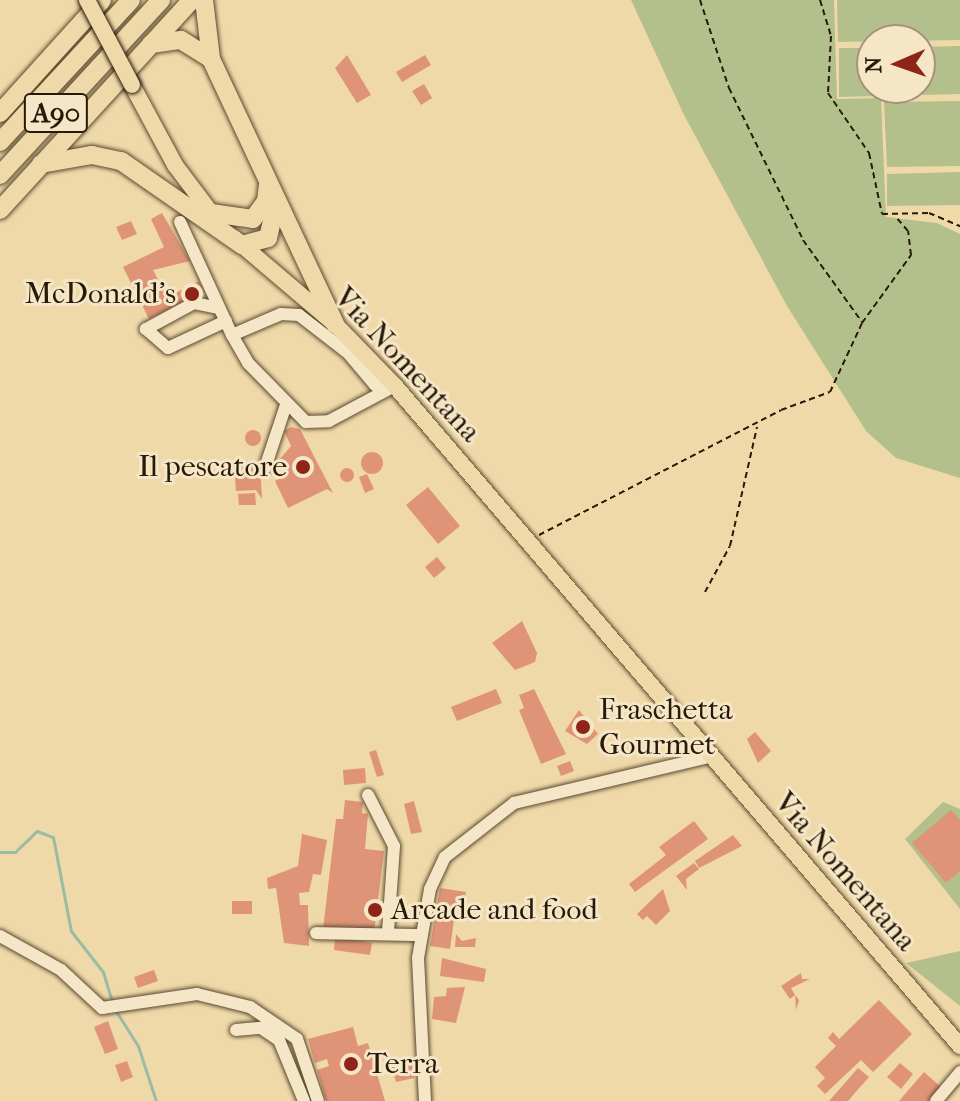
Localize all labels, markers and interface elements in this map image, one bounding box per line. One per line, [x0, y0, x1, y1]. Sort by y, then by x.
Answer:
north arrow [856, 24, 936, 104]
text: N [861, 56, 887, 74]
road number: A90 [22, 89, 90, 137]
place label: McDonald's [25, 276, 176, 312]
street label: Via Nomentana [326, 280, 488, 450]
marker: McDonald's [183, 285, 201, 303]
place label: Il pescatore [138, 449, 287, 485]
marker: Il pescatore [294, 458, 312, 476]
place label: Fraschetta Gourmet [599, 692, 733, 762]
marker: Fraschetta Gourmet [574, 718, 592, 736]
street label: Via Nomentana [766, 785, 924, 959]
place label: Arcade and food [391, 892, 598, 928]
marker: Arcade and food [366, 901, 384, 919]
place label: Terra [367, 1046, 439, 1082]
marker: Terra [342, 1055, 360, 1073]

